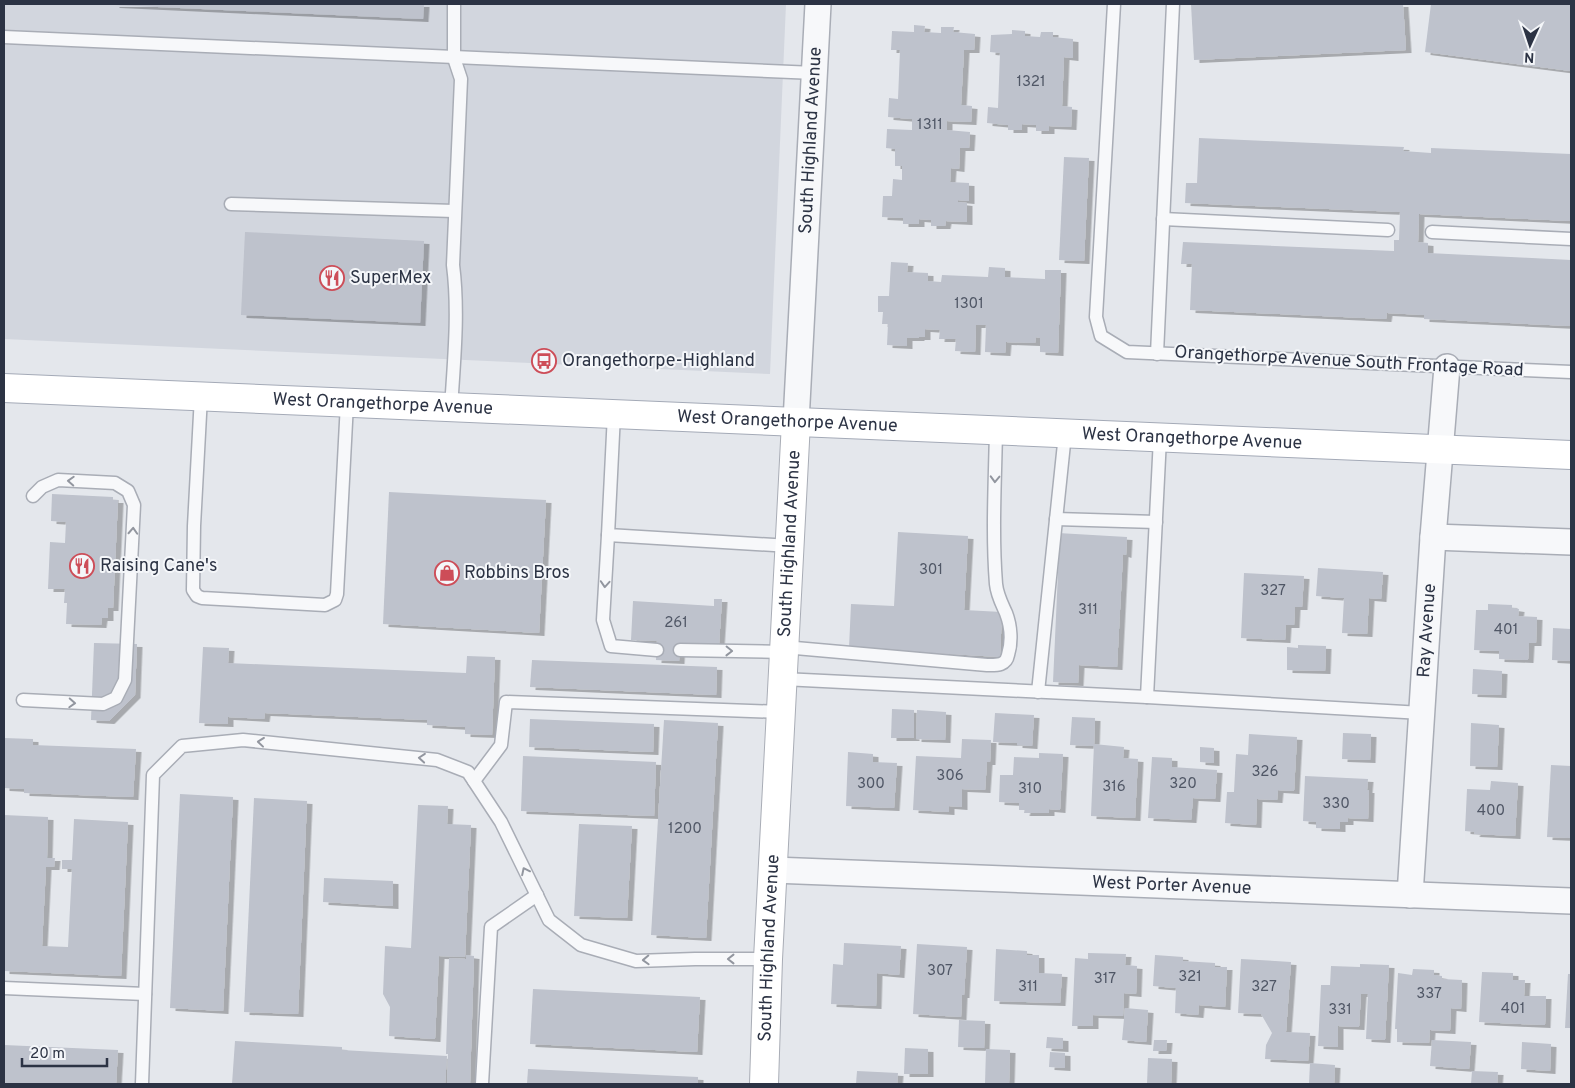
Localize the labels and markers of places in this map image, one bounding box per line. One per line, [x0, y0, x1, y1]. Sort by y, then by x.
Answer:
restaurant icon: SuperMex [319, 265, 345, 291]
place label: SuperMex [350, 267, 431, 290]
bus stop icon: Orangethorpe-Highland [531, 348, 557, 374]
place label: Orangethorpe-Highland [562, 350, 755, 373]
restaurant icon: Raising Cane's [69, 553, 95, 579]
place label: Raising Cane's [100, 555, 217, 578]
shop icon: Robbins Bros [434, 560, 460, 586]
place label: Robbins Bros [464, 562, 570, 585]

